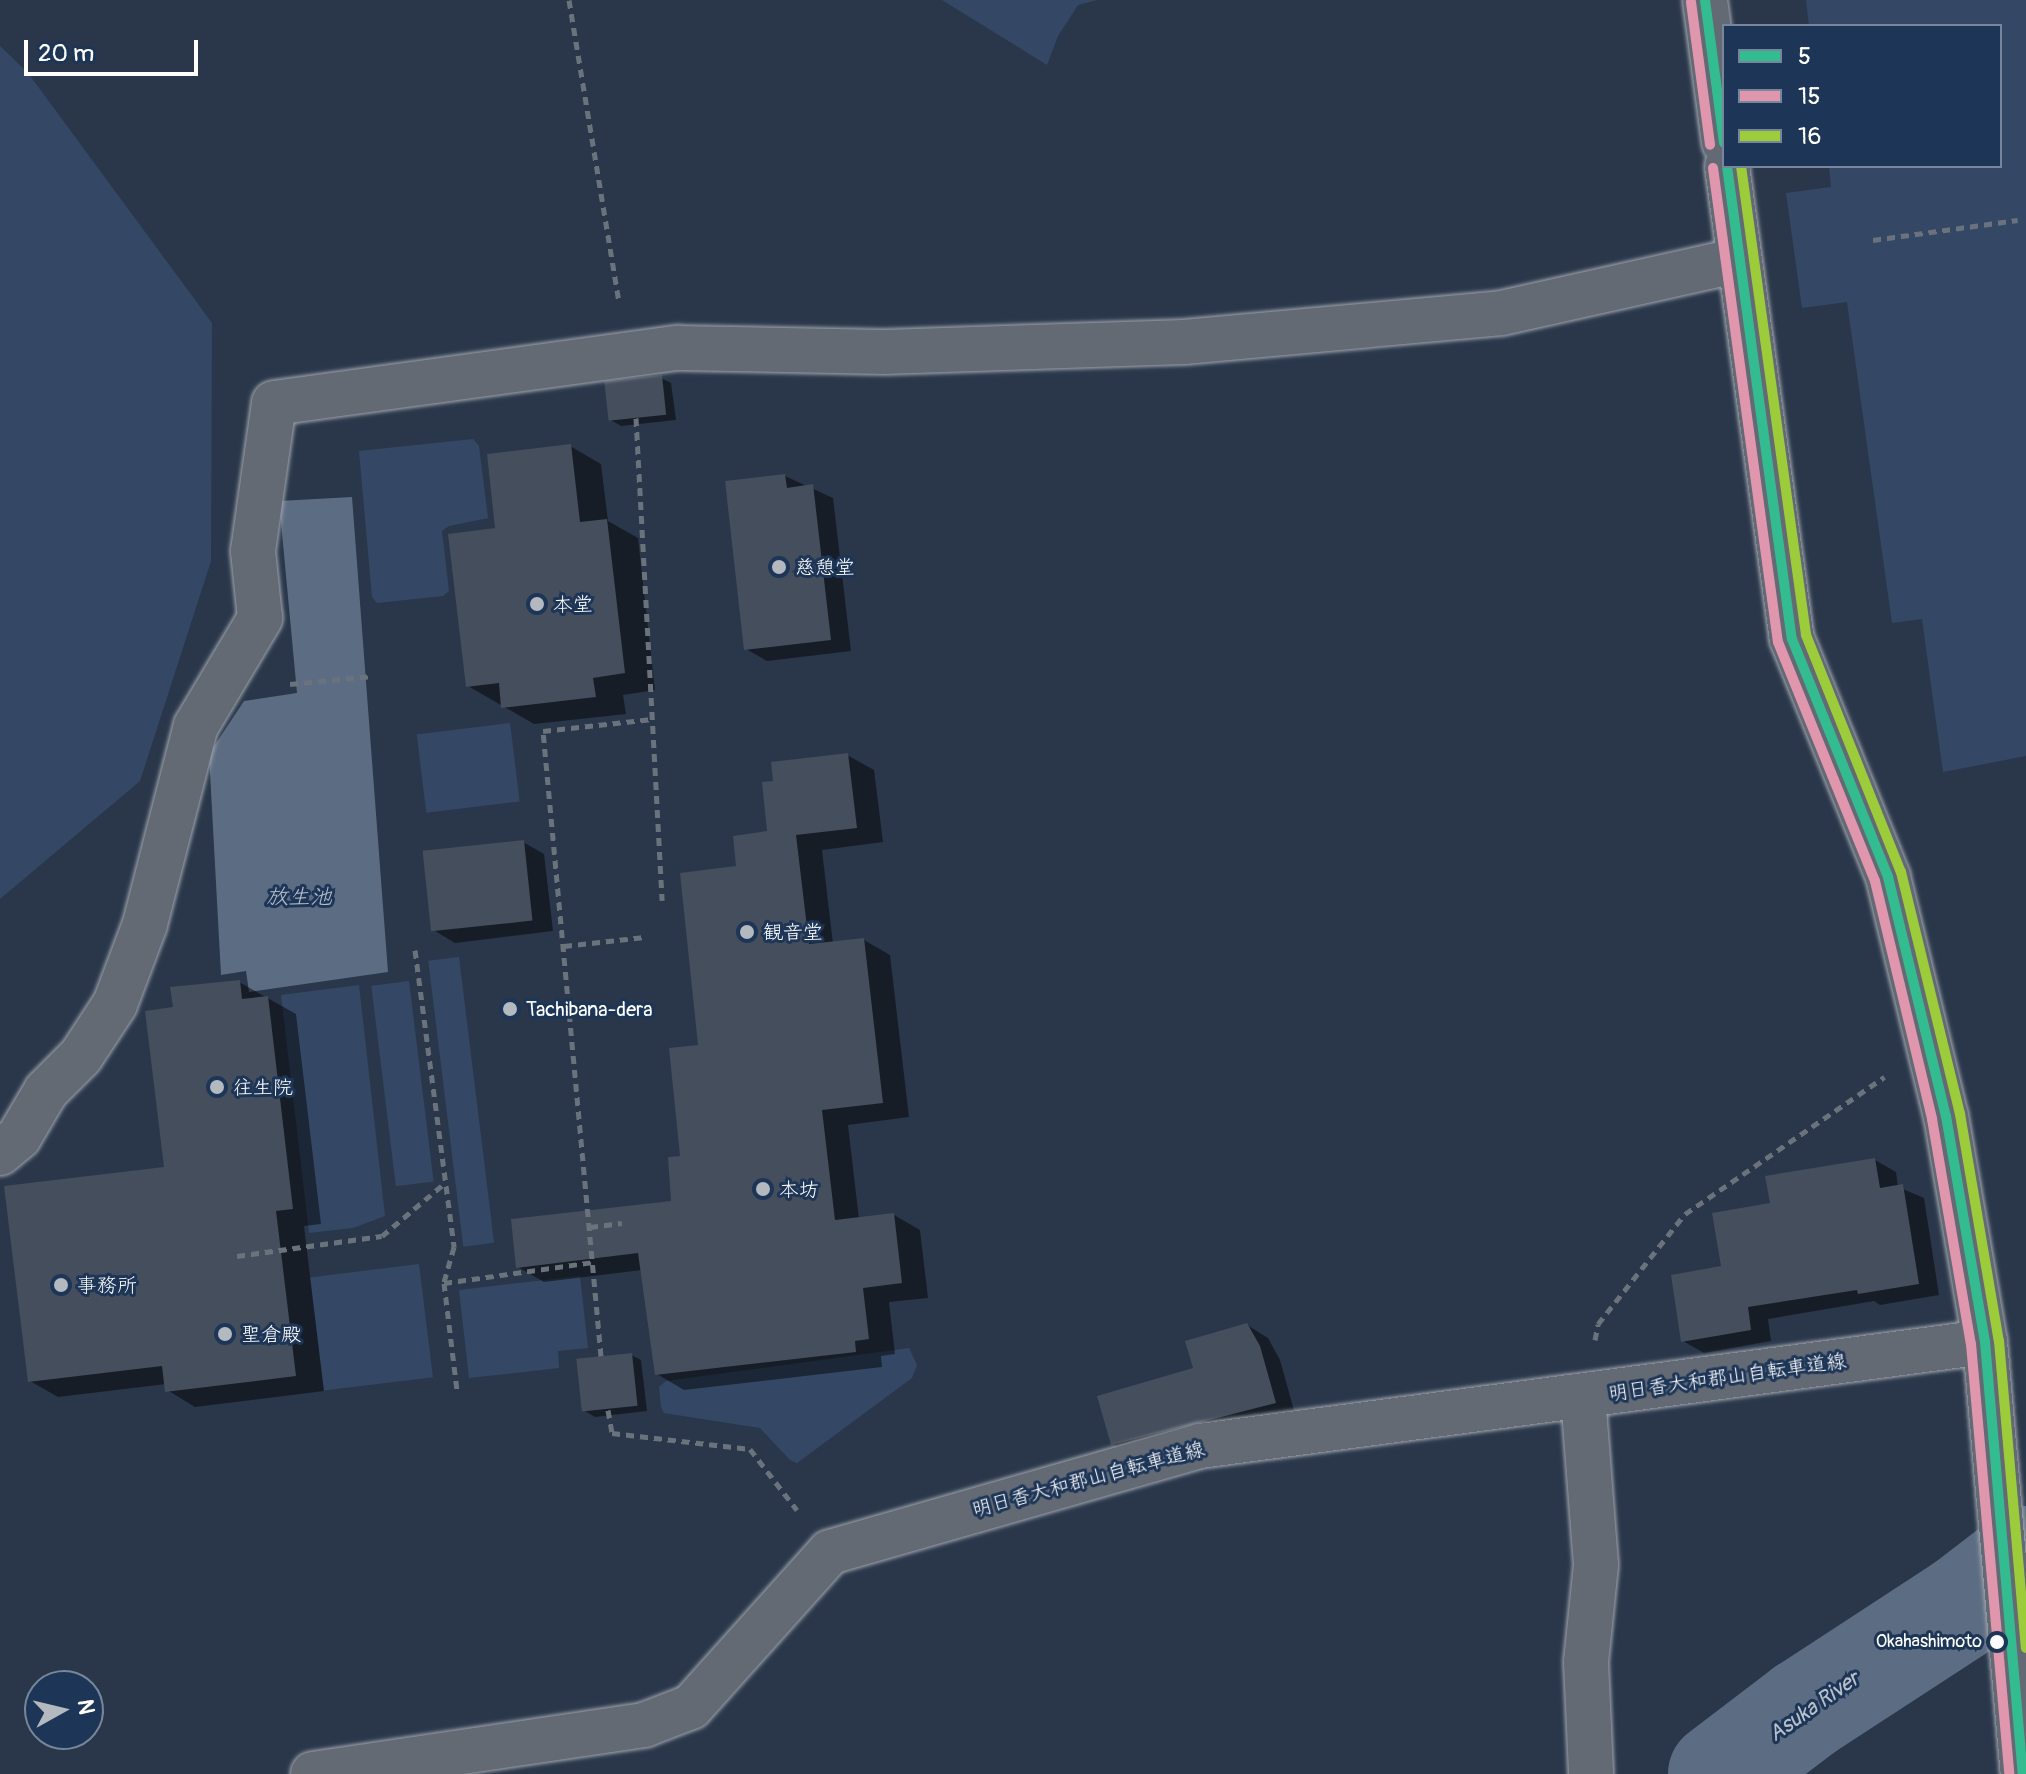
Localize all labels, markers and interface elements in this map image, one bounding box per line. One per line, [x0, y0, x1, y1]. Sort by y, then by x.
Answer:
scale bar [28, 24, 202, 74]
legend [1722, 24, 2002, 168]
text: 20 m [38, 39, 94, 68]
text: 5 [1798, 42, 1811, 71]
text: 15 [1798, 82, 1820, 111]
text: 16 [1798, 122, 1821, 151]
place label: 慈憩堂 [795, 555, 855, 579]
marker: 慈憩堂 [770, 558, 788, 576]
place label: 本堂 [553, 592, 593, 616]
marker: 本堂 [528, 595, 546, 613]
water label: 放生池 [266, 885, 332, 911]
place label: 観音堂 [763, 920, 823, 944]
marker: 観音堂 [738, 923, 756, 941]
place label: Tachibana-dera [526, 997, 652, 1021]
marker: Tachibana-dera [501, 1000, 519, 1018]
place label: 往生院 [233, 1075, 293, 1099]
marker: 往生院 [208, 1078, 226, 1096]
place label: 本坊 [779, 1177, 819, 1201]
marker: 本坊 [754, 1180, 772, 1198]
place label: 事務所 [77, 1273, 137, 1297]
marker: 事務所 [52, 1276, 70, 1294]
place label: 聖倉殿 [241, 1322, 301, 1346]
marker: 聖倉殿 [216, 1325, 234, 1343]
street label: 明日香大和郡山自転車道線 [1606, 1348, 1848, 1406]
street label: 明日香大和郡山自転車道線 [969, 1436, 1207, 1522]
place label: Okahashimoto [1876, 1631, 1982, 1653]
marker: Okahashimoto [1989, 1634, 2005, 1650]
water label: Asuka River [1763, 1666, 1865, 1748]
north arrow [24, 1670, 104, 1750]
text: N [71, 1698, 101, 1716]

